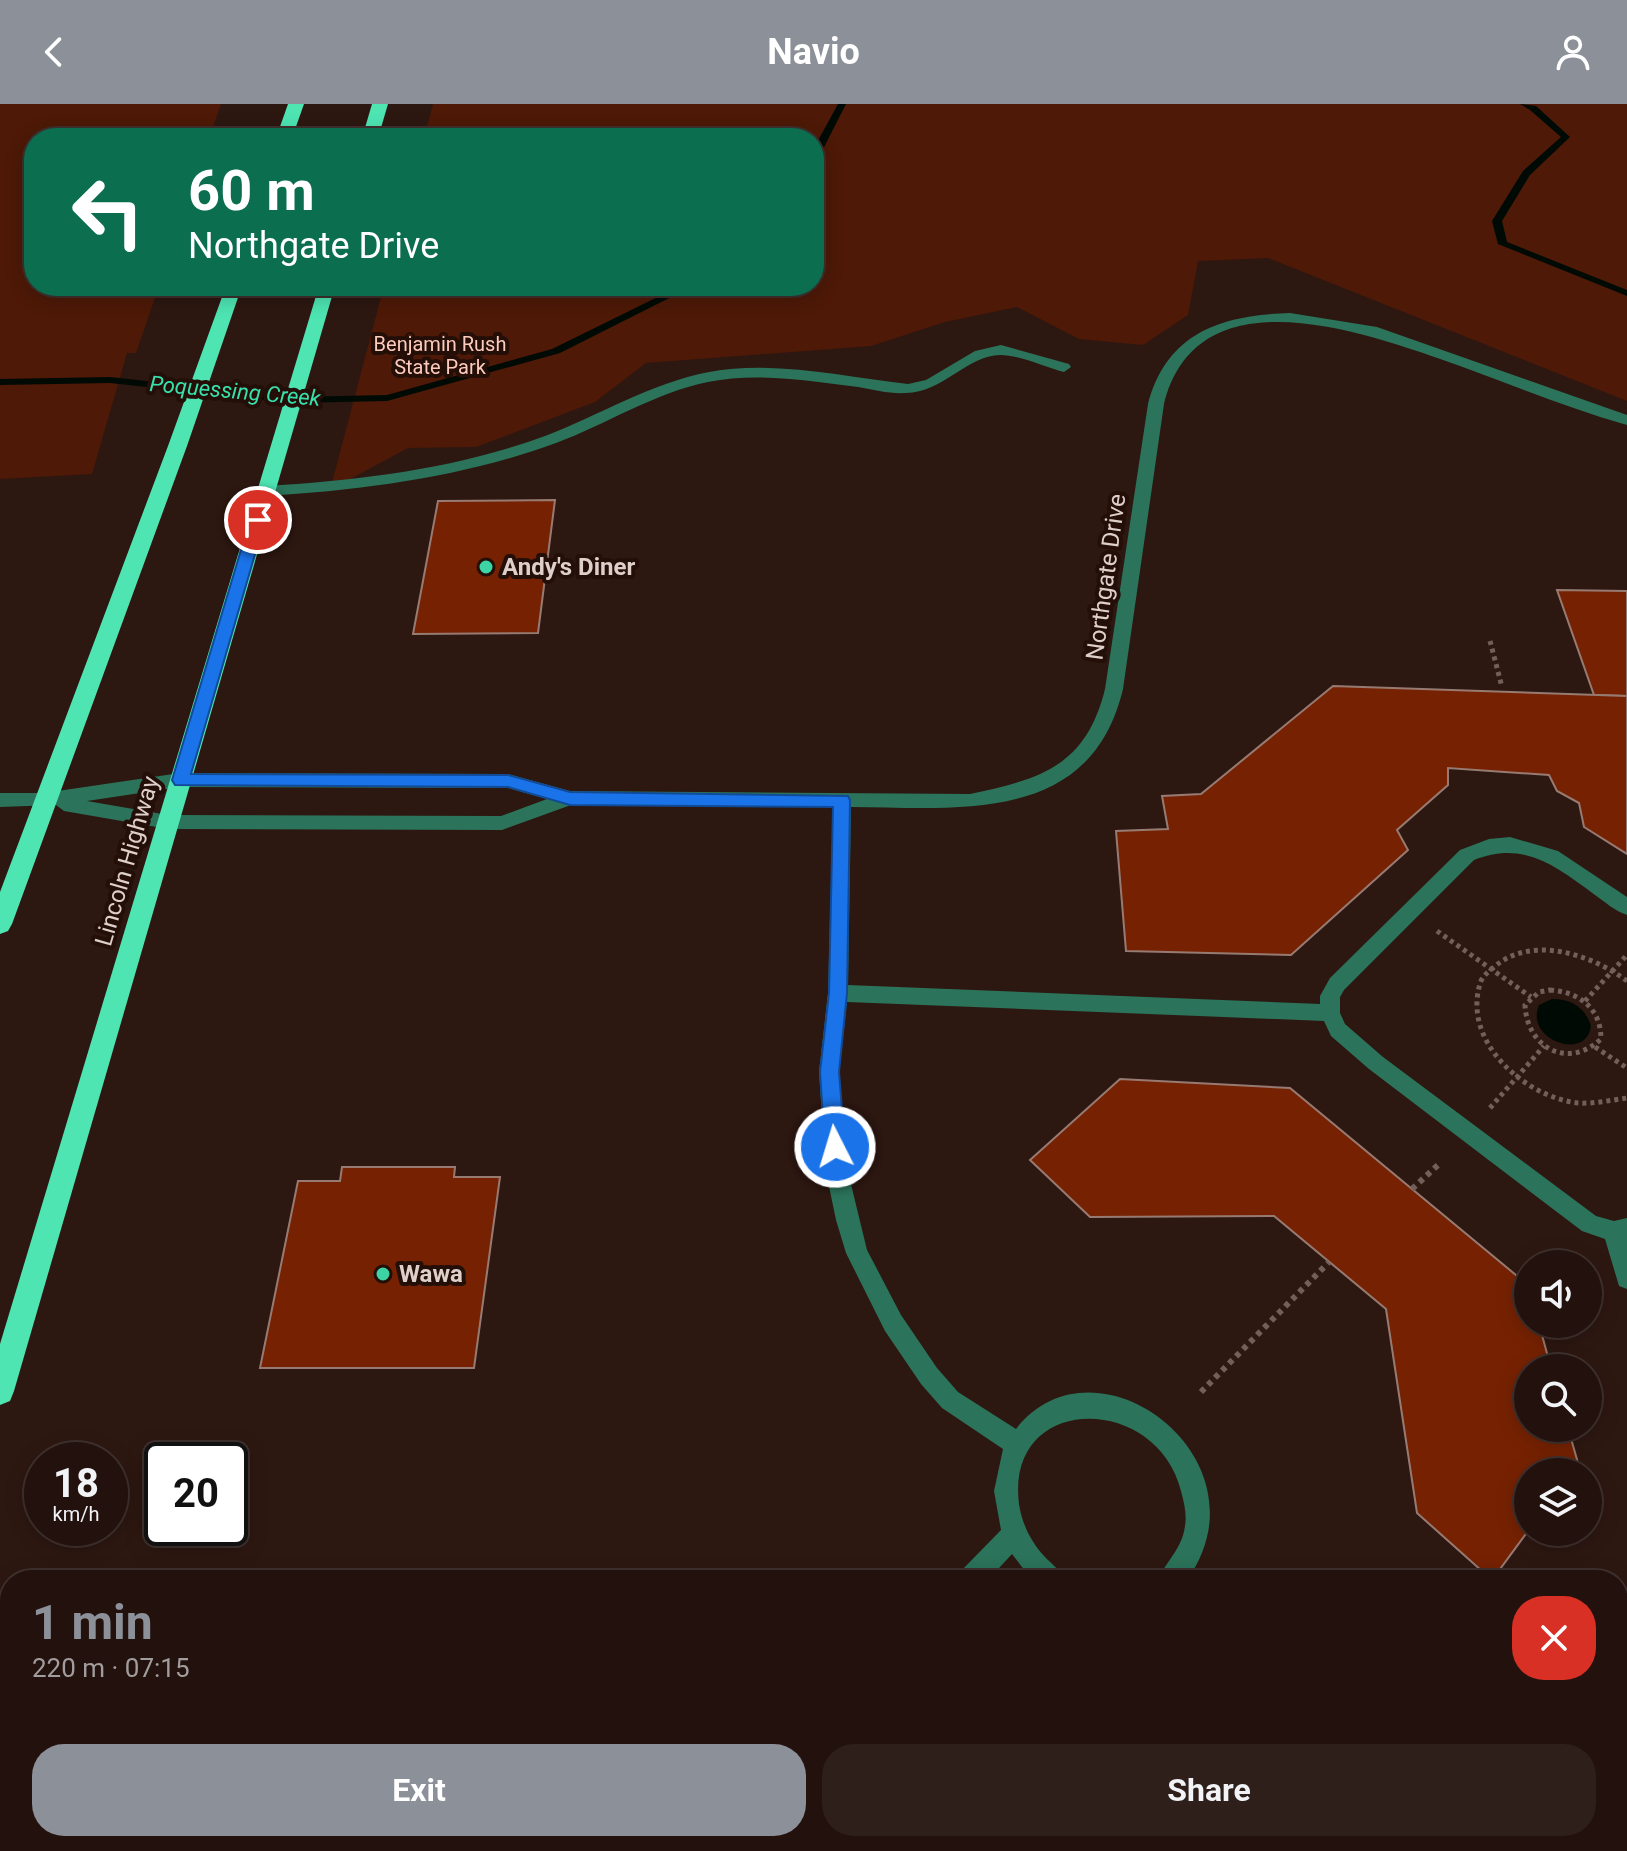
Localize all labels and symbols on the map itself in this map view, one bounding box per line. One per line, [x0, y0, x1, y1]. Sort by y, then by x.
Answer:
park label: Benjamin Rush State Park [374, 332, 506, 379]
water label: Poquessing Creek [149, 371, 323, 411]
pin [224, 486, 292, 554]
street label: Northgate Drive [1080, 492, 1132, 662]
place label: Andy's Diner [502, 553, 635, 581]
marker: Andy's Diner [477, 558, 495, 576]
street label: Lincoln Highway [89, 772, 165, 949]
position arrow [793, 1105, 877, 1189]
place label: Wawa [399, 1260, 463, 1288]
marker: Wawa [374, 1265, 392, 1283]
speed limit sign: 20 [144, 1442, 248, 1546]

